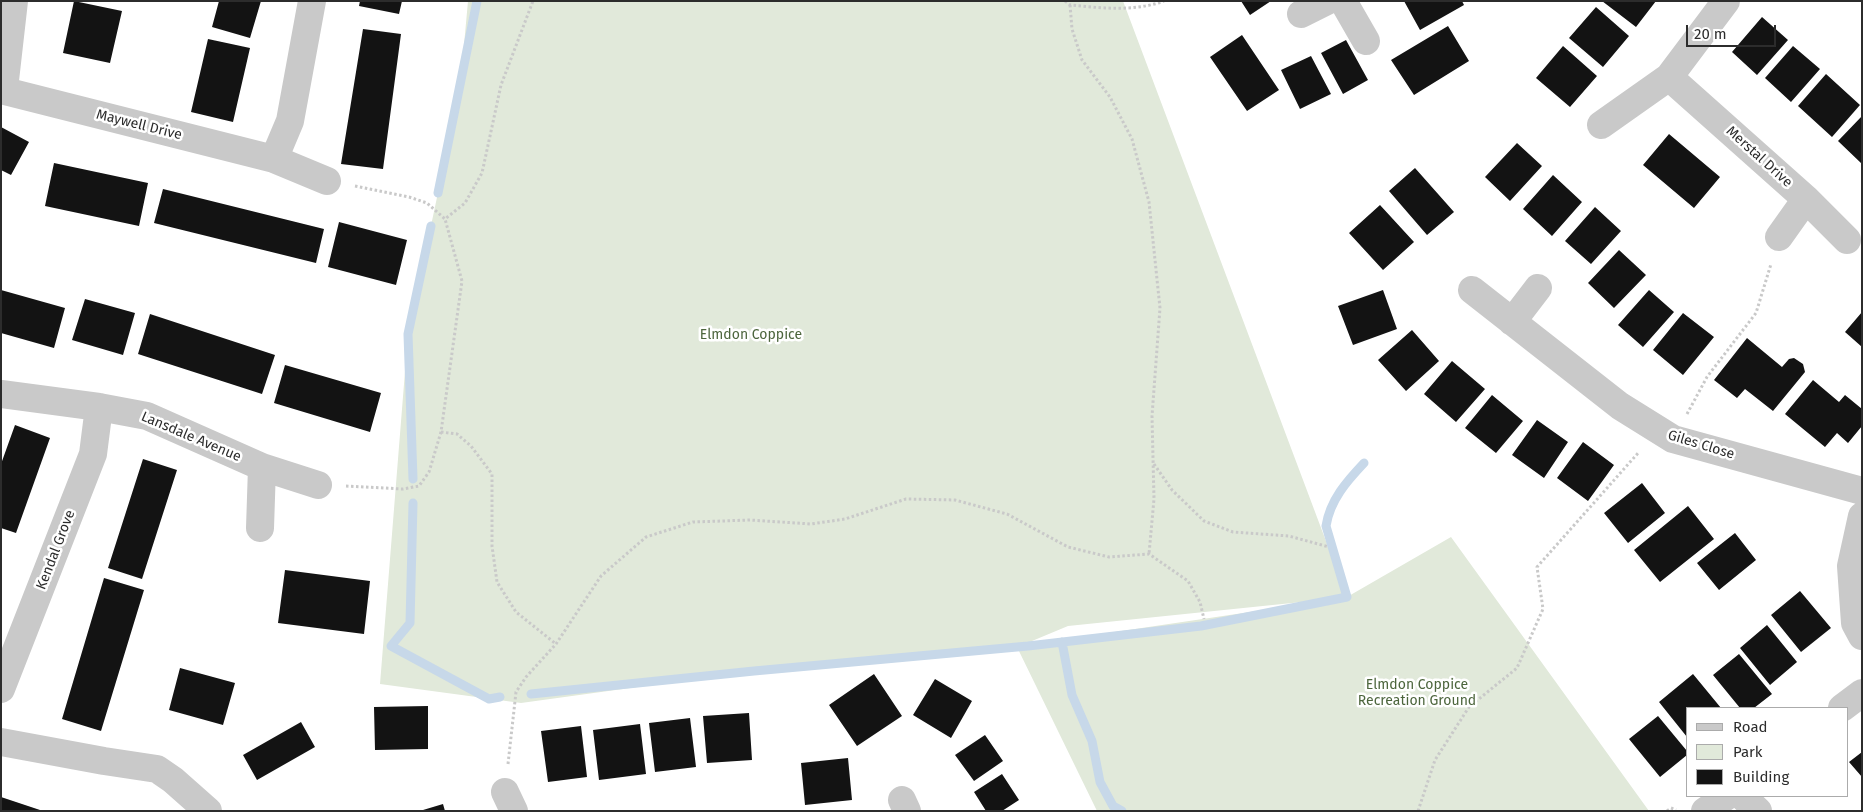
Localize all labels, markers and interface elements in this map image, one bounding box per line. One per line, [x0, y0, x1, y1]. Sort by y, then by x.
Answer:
scale bar [1688, 15, 1778, 47]
text: 20 m [1694, 25, 1727, 43]
street label: Maywell Drive [94, 106, 184, 144]
street label: Merstal Drive [1722, 123, 1796, 191]
park label: Elmdon Coppice [700, 327, 802, 343]
street label: Lansdale Avenue [139, 408, 243, 466]
street label: Giles Close [1666, 427, 1736, 463]
street label: Kendal Grove [33, 508, 79, 592]
park label: Elmdon Coppice Recreation Ground [1358, 677, 1476, 710]
legend [1686, 707, 1848, 797]
text: Road [1733, 718, 1768, 736]
text: Park [1733, 743, 1763, 761]
text: Building [1733, 768, 1789, 786]

